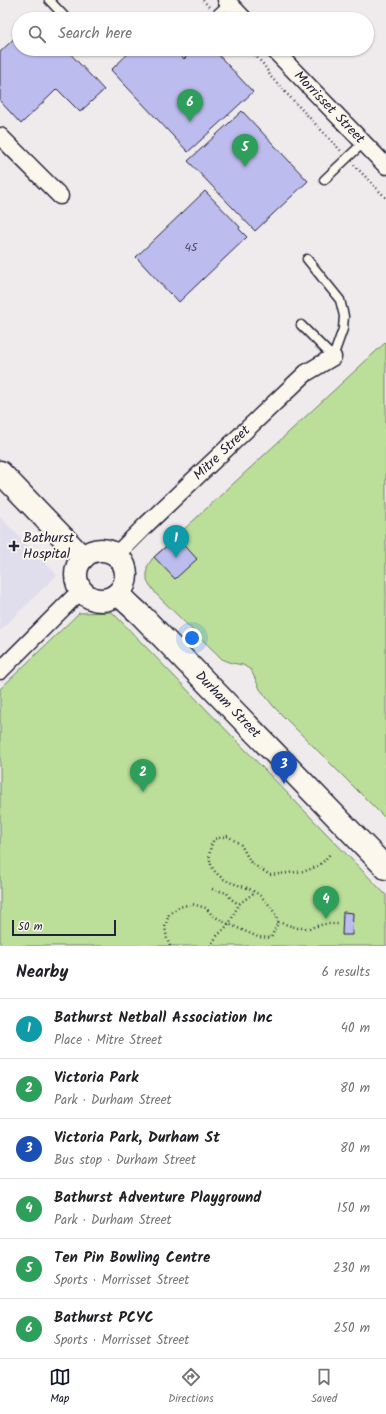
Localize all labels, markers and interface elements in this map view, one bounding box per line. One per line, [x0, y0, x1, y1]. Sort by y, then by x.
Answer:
search box [12, 12, 374, 56]
text: Search here [58, 22, 132, 46]
icon: search [26, 23, 48, 45]
street label: Morrisset Street [288, 66, 371, 149]
pin: 6 [177, 89, 203, 122]
pin: 5 [232, 134, 258, 167]
house number: 45 [184, 238, 199, 257]
street label: Mitre Street [188, 420, 256, 486]
pin: 1 [163, 525, 189, 558]
place label: Bathurst Hospital [23, 527, 75, 565]
marker: Bathurst Hospital [8, 540, 20, 552]
your location [182, 628, 202, 648]
street label: Durham Street [190, 666, 266, 744]
pin: 3 [271, 751, 297, 784]
pin: 2 [130, 759, 156, 792]
pin: 4 [313, 886, 339, 919]
scale bar [12, 918, 116, 937]
text: 50 m [18, 918, 43, 936]
text: Nearby [16, 959, 68, 986]
text: 6 results [322, 962, 370, 983]
text: Bathurst Netball Association Inc [54, 1006, 273, 1030]
text: 1 [27, 1018, 31, 1039]
text: 40 m [341, 1018, 370, 1039]
text: Place · Mitre Street [54, 1030, 162, 1051]
text: Victoria Park [54, 1066, 138, 1090]
text: 2 [25, 1078, 33, 1099]
text: 80 m [340, 1078, 370, 1099]
text: Park · Durham Street [54, 1090, 172, 1111]
text: Victoria Park, Durham St [54, 1126, 220, 1150]
text: 3 [25, 1138, 33, 1159]
text: 80 m [340, 1138, 370, 1159]
text: Bus stop · Durham Street [54, 1150, 196, 1171]
text: Bathurst Adventure Playground [54, 1186, 261, 1210]
text: 4 [25, 1198, 33, 1219]
text: 150 m [337, 1198, 370, 1219]
text: Park · Durham Street [54, 1210, 172, 1231]
text: Ten Pin Bowling Centre [54, 1246, 210, 1270]
text: 5 [26, 1258, 32, 1279]
text: 230 m [333, 1258, 370, 1279]
text: Sports · Morrisset Street [54, 1270, 189, 1291]
text: Bathurst PCYC [54, 1306, 154, 1330]
text: 6 [25, 1318, 33, 1339]
text: 250 m [333, 1318, 370, 1339]
text: Sports · Morrisset Street [54, 1330, 189, 1351]
tab: Map [49, 1366, 71, 1408]
tab: Directions [168, 1366, 214, 1408]
tab: Saved [311, 1366, 337, 1408]

